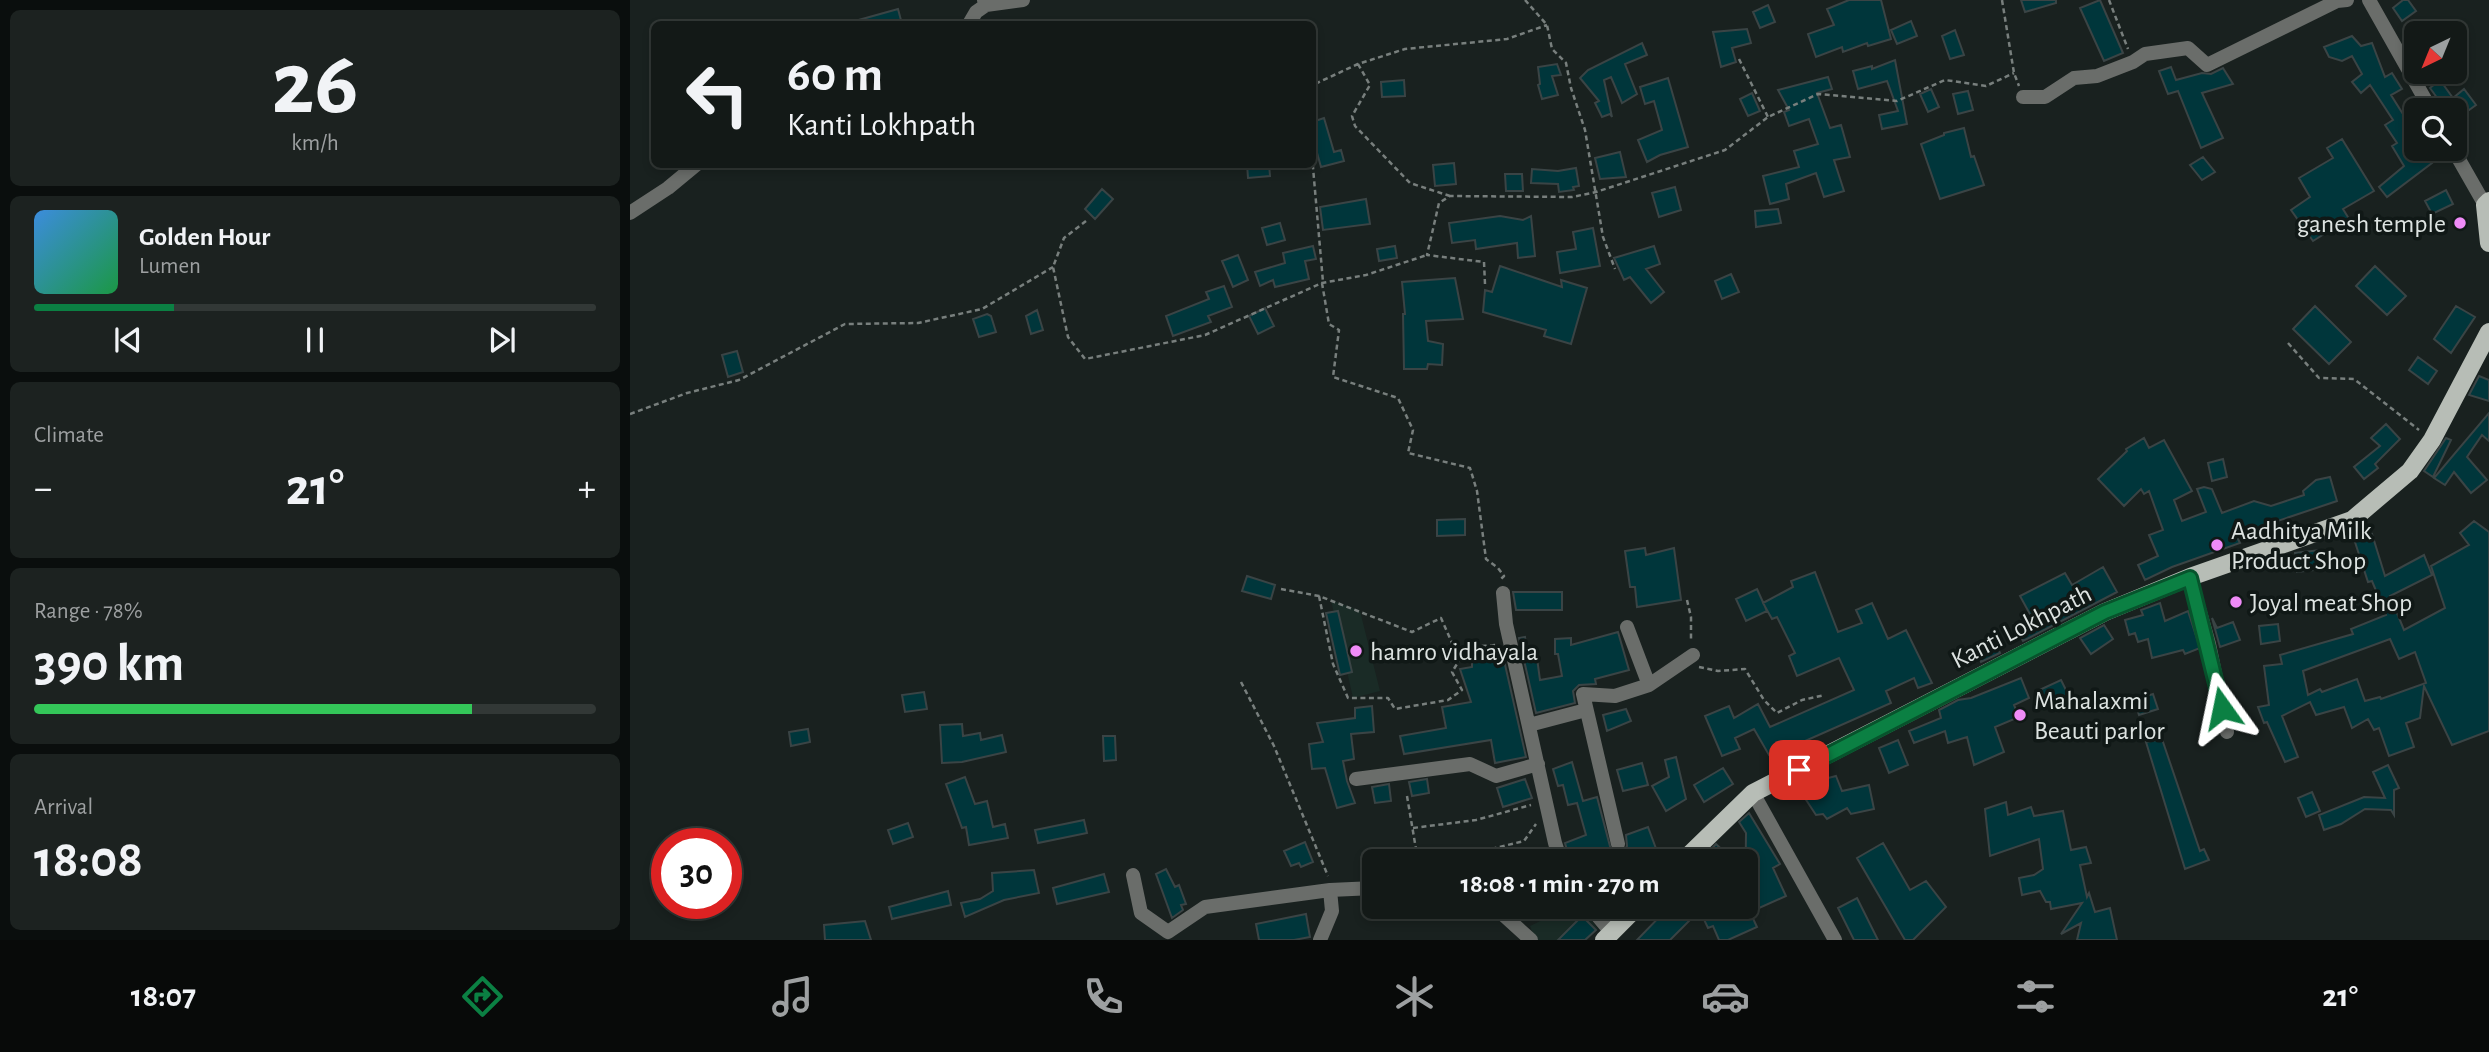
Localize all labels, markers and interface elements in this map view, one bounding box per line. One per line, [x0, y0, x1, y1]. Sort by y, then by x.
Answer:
north arrow [2404, 21, 2468, 84]
map controls [2404, 21, 2467, 161]
text: 26 [272, 39, 358, 130]
icon: left [672, 49, 763, 140]
text: 60 m [787, 51, 883, 100]
button: search [2404, 98, 2467, 161]
text: Kanti Lokhpath [787, 109, 976, 141]
text: km/h [291, 132, 339, 155]
place label: ganesh temple [2297, 211, 2446, 237]
marker: ganesh temple [2452, 215, 2468, 231]
text: Golden Hour [139, 224, 270, 250]
text: Lumen [139, 255, 201, 278]
icon: previous [109, 321, 147, 359]
icon: pause [296, 321, 334, 359]
icon: next [483, 321, 521, 359]
text: Climate [34, 424, 104, 447]
text: 21° [286, 462, 344, 514]
text: − [34, 470, 52, 508]
text: + [578, 470, 596, 508]
place label: Aadhitya Milk Product Shop [2231, 518, 2372, 574]
marker: Aadhitya Milk Product Shop [2209, 537, 2225, 553]
street label: Kanti Lokhpath [1947, 580, 2096, 673]
place label: Joyal meat Shop [2250, 590, 2412, 616]
marker: Joyal meat Shop [2228, 594, 2244, 610]
text: Range · 78% [34, 600, 143, 623]
text: 390 km [34, 638, 184, 690]
place label: hamro vidhayala [1370, 639, 1538, 665]
marker: hamro vidhayala [1348, 643, 1364, 659]
position arrow [2185, 671, 2259, 745]
place label: Mahalaxmi Beauti parlor [2034, 688, 2165, 744]
marker: Mahalaxmi Beauti parlor [2012, 707, 2028, 723]
pin [1769, 740, 1829, 800]
icon: arrive [1780, 751, 1818, 789]
text: Arrival [34, 796, 93, 819]
speed limit sign: 30 [651, 828, 742, 919]
text: 18:08 [34, 834, 143, 886]
text: 18:08 · 1 min · 270 m [1461, 871, 1659, 897]
icon: directions [458, 972, 507, 1021]
icon: music [768, 972, 817, 1021]
icon: phone [1079, 972, 1128, 1021]
icon: climate [1390, 972, 1439, 1021]
icon: car [1701, 972, 1750, 1021]
icon: filters [2011, 972, 2060, 1021]
text: 18:07 [131, 980, 196, 1012]
text: 21° [2322, 980, 2358, 1012]

